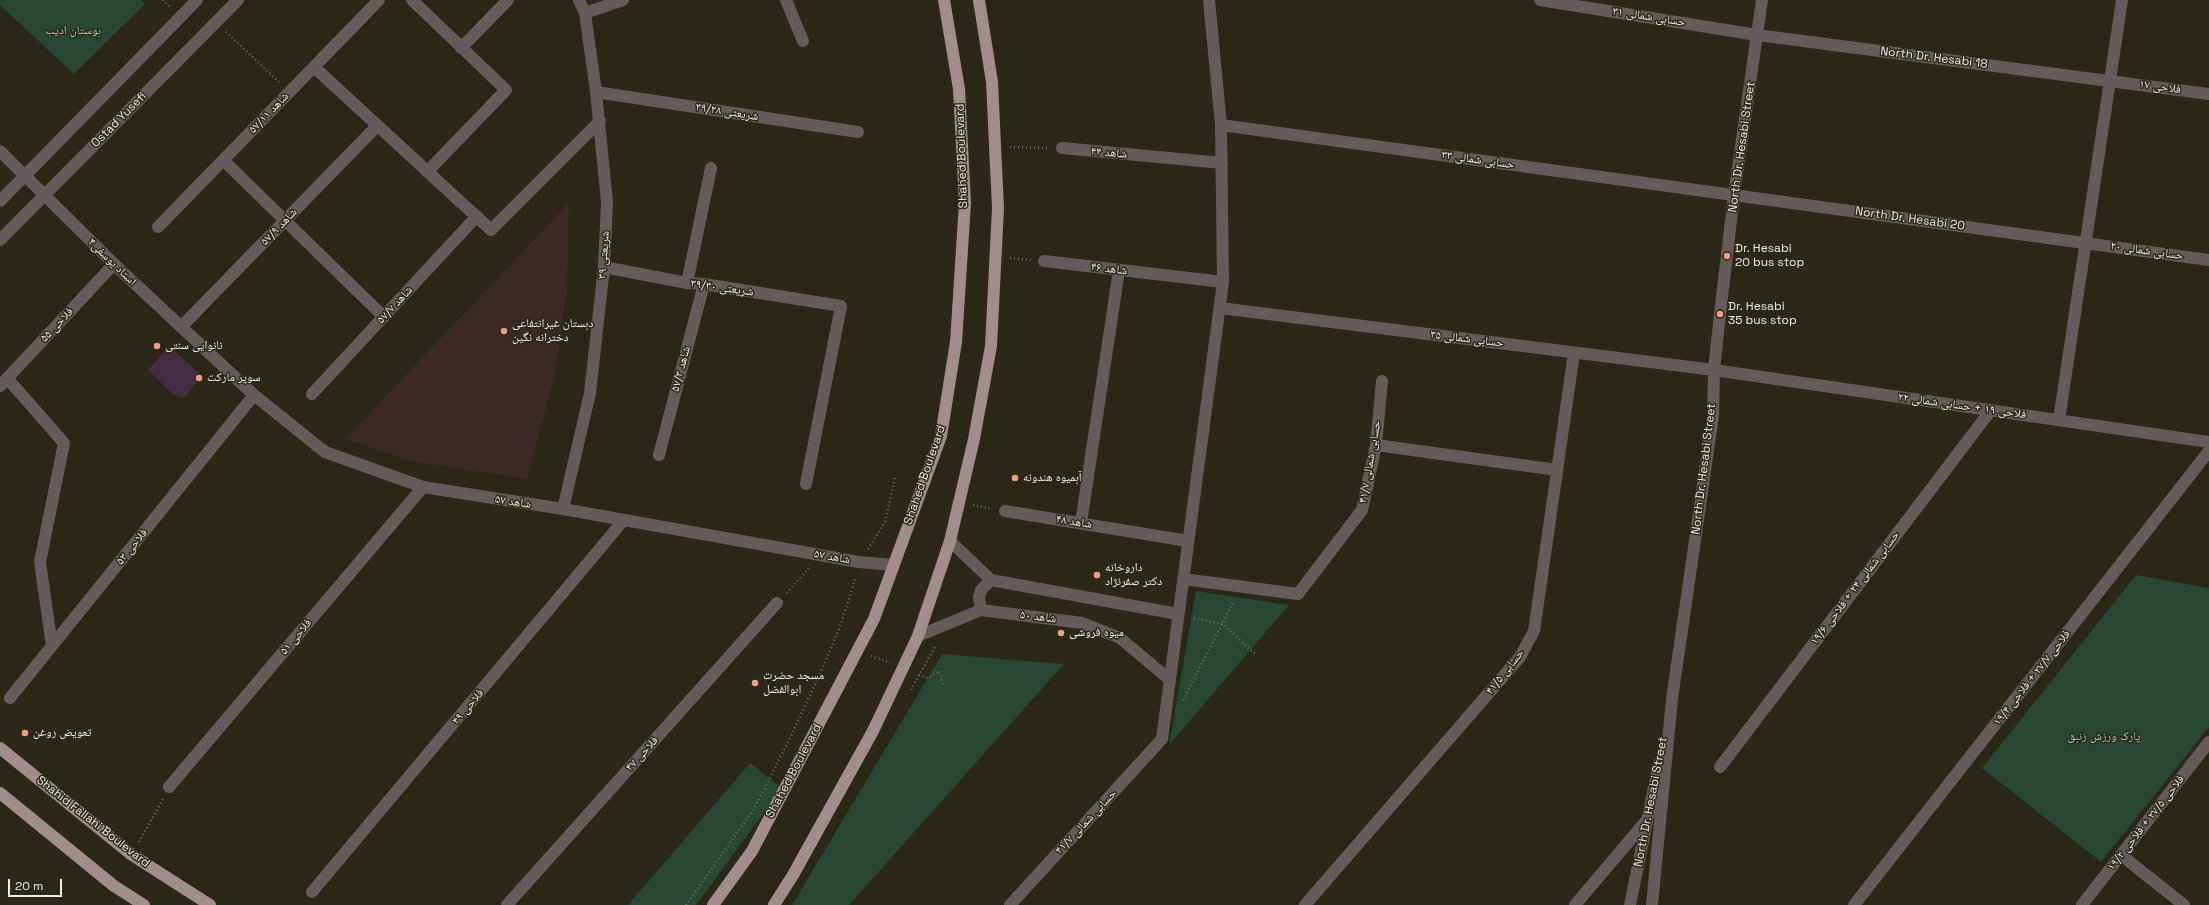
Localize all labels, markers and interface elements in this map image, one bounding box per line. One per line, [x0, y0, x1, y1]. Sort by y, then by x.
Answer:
street label: حسابی شمالی ۳۱ [1611, 4, 1687, 30]
park label: بوستان ادیب [45, 24, 101, 38]
street label: North Dr. Hesabi 18 [1879, 44, 1989, 72]
street label: فلاحی ۱۷ [2138, 77, 2182, 97]
street label: North Dr. Hesabi Street [1726, 80, 1758, 214]
street label: Ostad Yusefi [88, 89, 150, 151]
street label: شاهد ۵۷/۱۱ [246, 89, 292, 137]
street label: شریعتی ۳۹/۲۸ [695, 100, 759, 124]
street label: Shahed Boulevard [953, 103, 971, 209]
street label: شاهد ۴۴ [1090, 144, 1128, 162]
street label: حسابی شمالی ۳۳ [1440, 148, 1516, 172]
street label: North Dr. Hesabi 20 [1854, 204, 1966, 234]
street label: شاهد ۵۷/۹ [258, 205, 300, 249]
street label: شریعتی ۳۹ [595, 230, 613, 280]
street label: استاد یوسفی۴ [85, 235, 139, 289]
street label: حسابی شمالی ۲۰ [2109, 239, 2185, 263]
place label: Dr. Hesabi 20 bus stop [1735, 242, 1804, 270]
marker: Dr. Hesabi 20 bus stop [1722, 251, 1732, 261]
street label: شاهد ۴۶ [1090, 260, 1128, 278]
street label: شریعتی ۳۹/۳۰ [690, 276, 754, 300]
street label: شاهد ۵۷/۷ [374, 283, 416, 327]
place label: Dr. Hesabi 35 bus stop [1728, 300, 1797, 328]
street label: فلاحی ۵۵ [37, 305, 77, 345]
marker: Dr. Hesabi 35 bus stop [1715, 309, 1725, 319]
place label: دبستان غیرانتفاعی دخترانه نگین [512, 317, 593, 345]
marker: دبستان غیرانتفاعی دخترانه نگین [499, 326, 509, 336]
street label: حسابی شمالی ۳۵ [1430, 327, 1504, 351]
place label: نانوایی سنتی [165, 339, 223, 353]
marker: نانوایی سنتی [152, 341, 162, 351]
street label: شاهد ۵۷/۳ [668, 345, 694, 393]
place label: سوپر مارکت [207, 371, 260, 385]
marker: سوپر مارکت [194, 373, 204, 383]
street label: فلاحی ۱۹ + حسابی شمالی ۲۲ [1897, 390, 2027, 422]
street label: North Dr. Hesabi Street [1689, 402, 1719, 536]
street label: حسابی شمالی ۴۱/۷ [1356, 420, 1384, 504]
street label: Shahed Boulevard [901, 423, 949, 527]
place label: آبمیوه هندونه [1023, 471, 1082, 485]
marker: آبمیوه هندونه [1010, 473, 1020, 483]
street label: شاهد ۵۷ [494, 492, 532, 512]
street label: شاهد ۴۸ [1055, 512, 1093, 532]
street label: فلاحی ۵۳ [113, 526, 151, 568]
street label: حسابی شمالی ۲۴ + فلاحی ۱۹/۶ [1807, 528, 1903, 648]
street label: شاهد ۵۷ [813, 547, 851, 567]
place label: داروخانه دکتر صفرنژاد [1105, 561, 1162, 589]
marker: داروخانه دکتر صفرنژاد [1092, 570, 1102, 580]
street label: شاهد ۵۰ [1019, 608, 1057, 626]
street label: فلاحی ۵۱ [277, 616, 315, 658]
place label: میوه فروشی [1069, 626, 1124, 640]
street label: فلاحی ۲۷/۷ + فلاحی ۱۹/۴ [1990, 627, 2074, 729]
marker: میوه فروشی [1056, 628, 1066, 638]
street label: حسابی ۴۱/۵ [1483, 646, 1527, 698]
place label: مسجد حضرت ابوالفضل [763, 669, 824, 697]
marker: مسجد حضرت ابوالفضل [750, 678, 760, 688]
street label: فلاحی ۴۹ [449, 686, 487, 728]
street label: Shahed Boulevard [763, 721, 825, 821]
place label: تعویض روغن [33, 726, 91, 740]
marker: تعویض روغن [20, 728, 30, 738]
park label: پارک ورزش زنبق [2068, 730, 2140, 744]
street label: فلاحی ۴۷ [623, 734, 661, 774]
street label: North Dr. Hesabi Street [1631, 736, 1671, 868]
street label: فلاحی ۲۷/۵ + فلاحی ۱۹/۲ [2104, 772, 2188, 874]
street label: Shahid Fallahi Boulevard [33, 773, 153, 871]
street label: حسابی شمالی ۴۱/۷ [1052, 787, 1120, 857]
scale bar [10, 871, 64, 897]
text: 20 m [15, 878, 43, 894]

